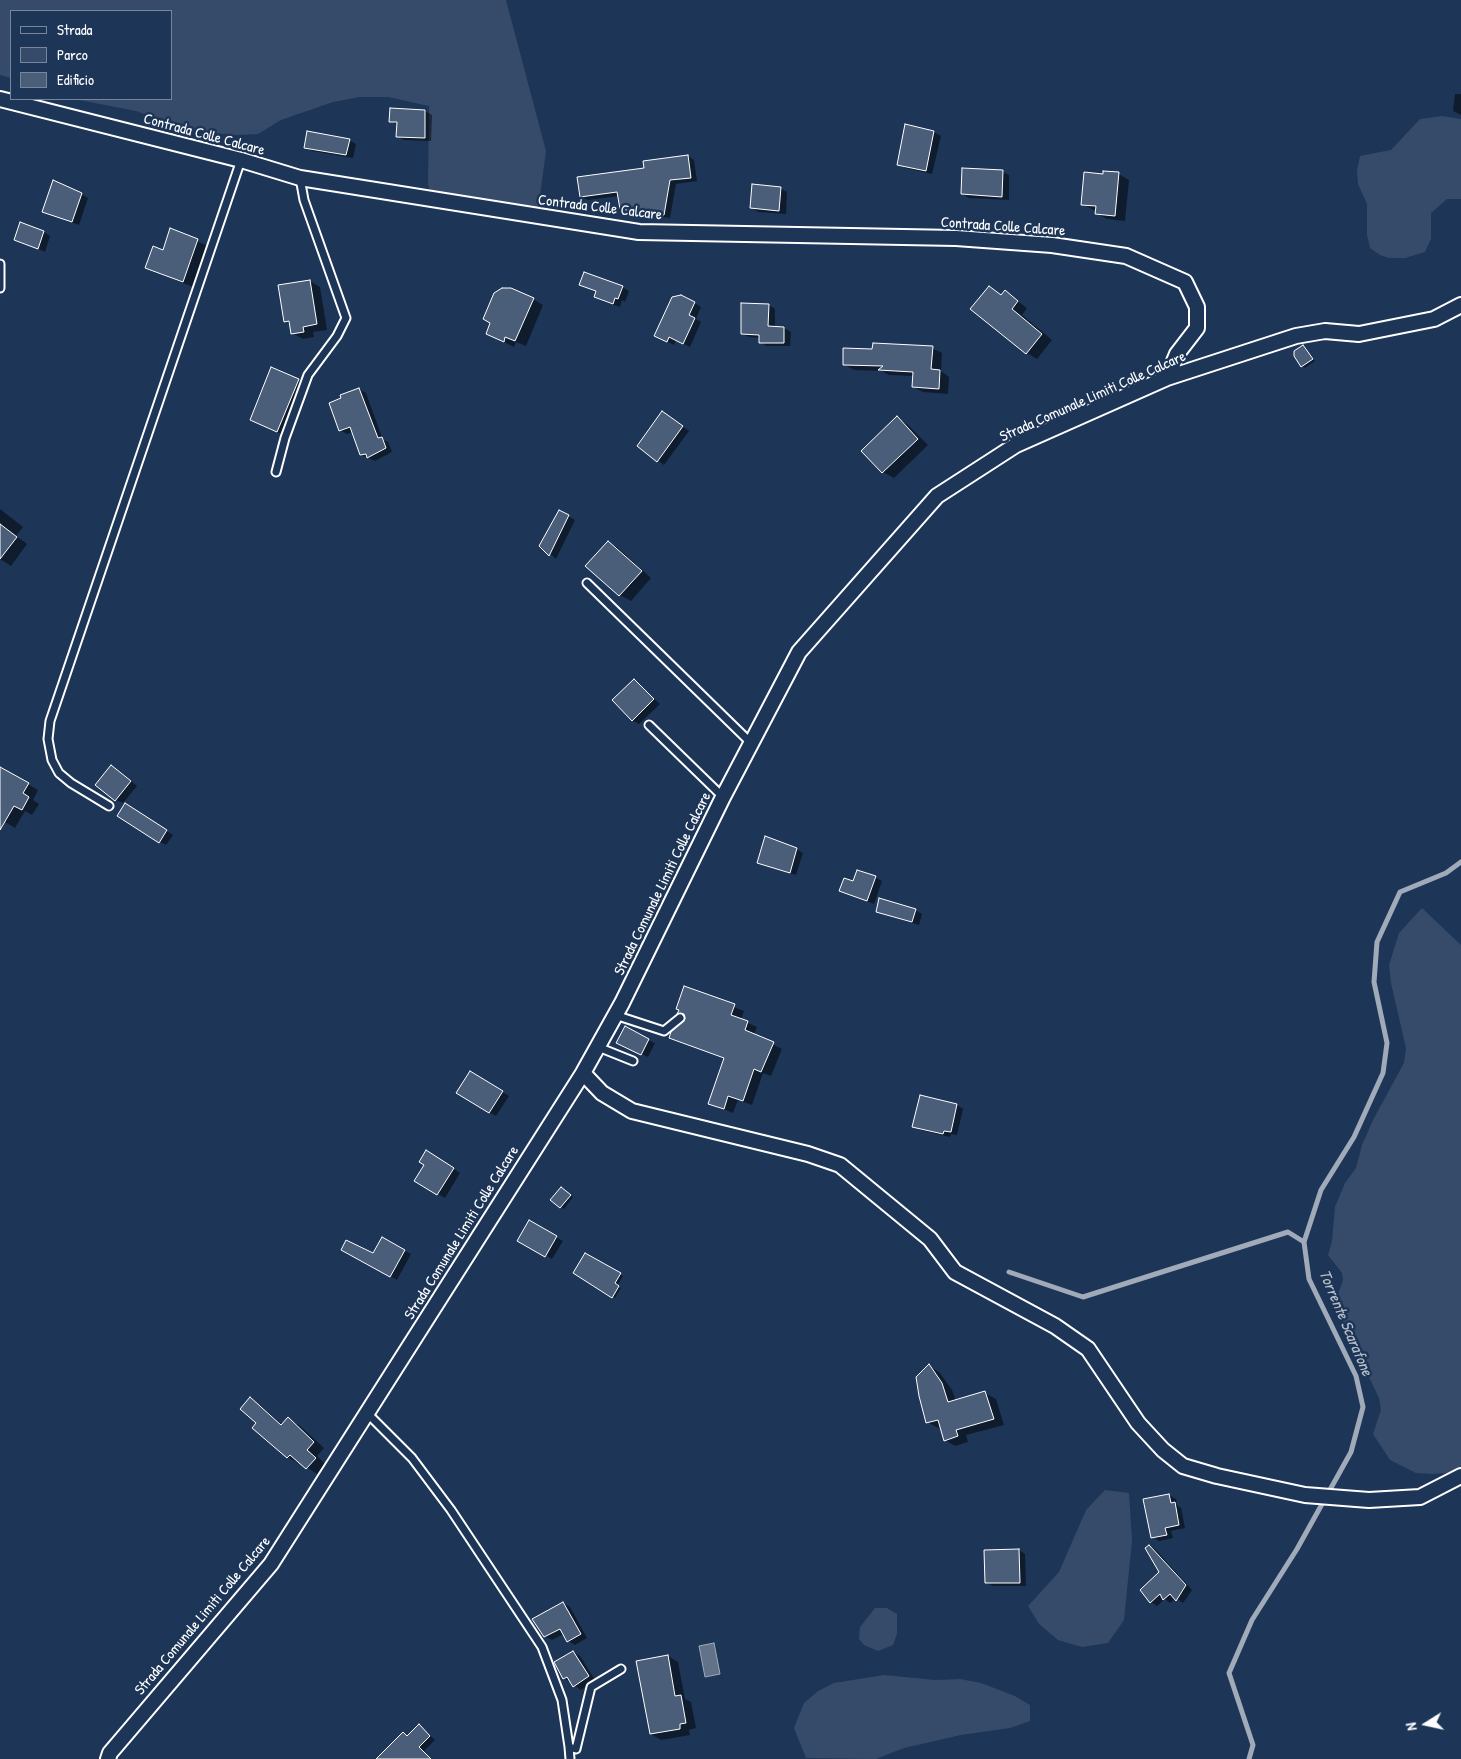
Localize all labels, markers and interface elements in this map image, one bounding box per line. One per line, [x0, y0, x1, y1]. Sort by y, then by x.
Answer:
legend [10, 10, 172, 100]
text: Strada [57, 19, 92, 40]
text: Parco [57, 44, 88, 65]
text: Edificio [57, 69, 94, 90]
street label: Contrada Colle Calcare [141, 110, 267, 160]
street label: Contrada Colle Calcare [537, 191, 663, 225]
street label: Contrada Colle Calcare [940, 214, 1066, 240]
street label: Strada Comunale Limiti Colle Calcare [997, 348, 1189, 446]
street label: Strada Comunale Limiti Colle Calcare [611, 789, 715, 979]
street label: Strada Comunale Limiti Colle Calcare [401, 1143, 523, 1323]
water label: Torrente Scarafone [1314, 1267, 1376, 1379]
street label: Strada Comunale Limiti Colle Calcare [131, 1533, 275, 1699]
north arrow [1401, 1699, 1451, 1749]
text: N [1401, 1721, 1421, 1732]

